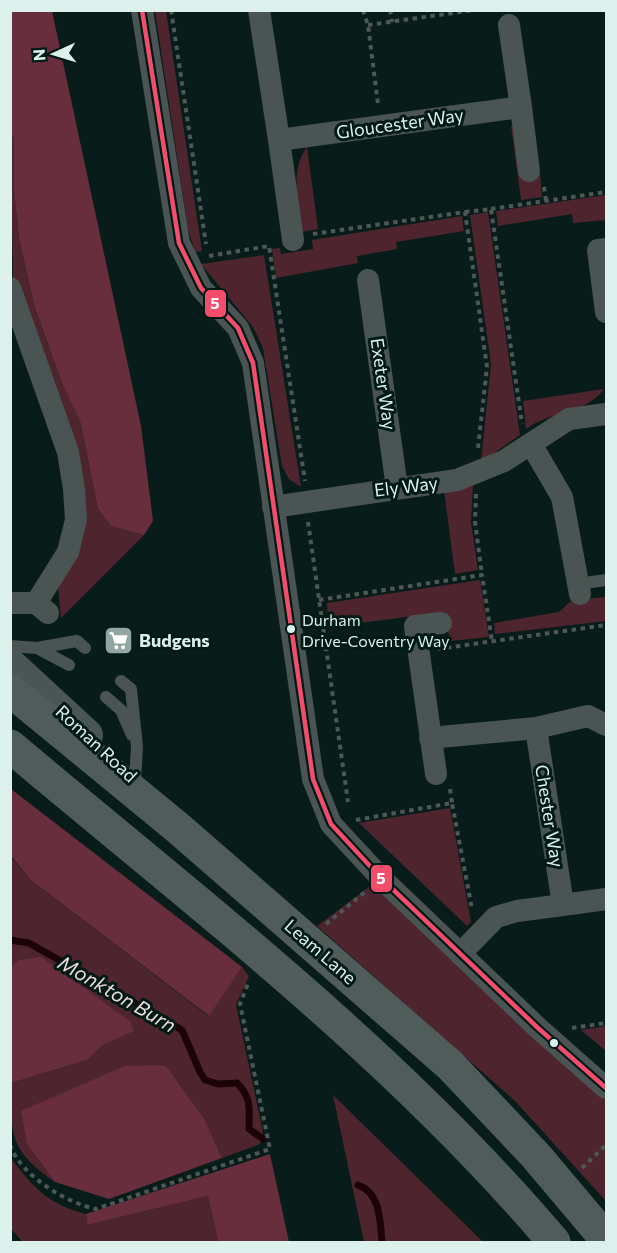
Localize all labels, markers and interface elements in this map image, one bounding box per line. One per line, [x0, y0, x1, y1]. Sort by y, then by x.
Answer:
north arrow [24, 24, 84, 84]
text: N [29, 48, 48, 62]
street label: Gloucester Way [335, 103, 465, 143]
line badge: 5 [204, 289, 227, 318]
text: 5 [210, 293, 220, 312]
street label: Exeter Way [367, 337, 401, 431]
street label: Ely Way [373, 471, 439, 501]
place label: Durham Drive-Coventry Way [302, 610, 449, 650]
marker: Durham Drive-Coventry Way [285, 623, 297, 635]
supermarket icon: Budgens [102, 625, 134, 657]
place label: Budgens [139, 629, 210, 651]
street label: Roman Road [51, 700, 142, 786]
street label: Chester Way [531, 763, 569, 869]
line badge: 5 [370, 864, 393, 893]
text: 5 [376, 868, 386, 887]
street label: Leam Lane [280, 914, 361, 988]
water label: Monkton Burn [54, 950, 181, 1037]
unlabelled marker [548, 1037, 560, 1049]

